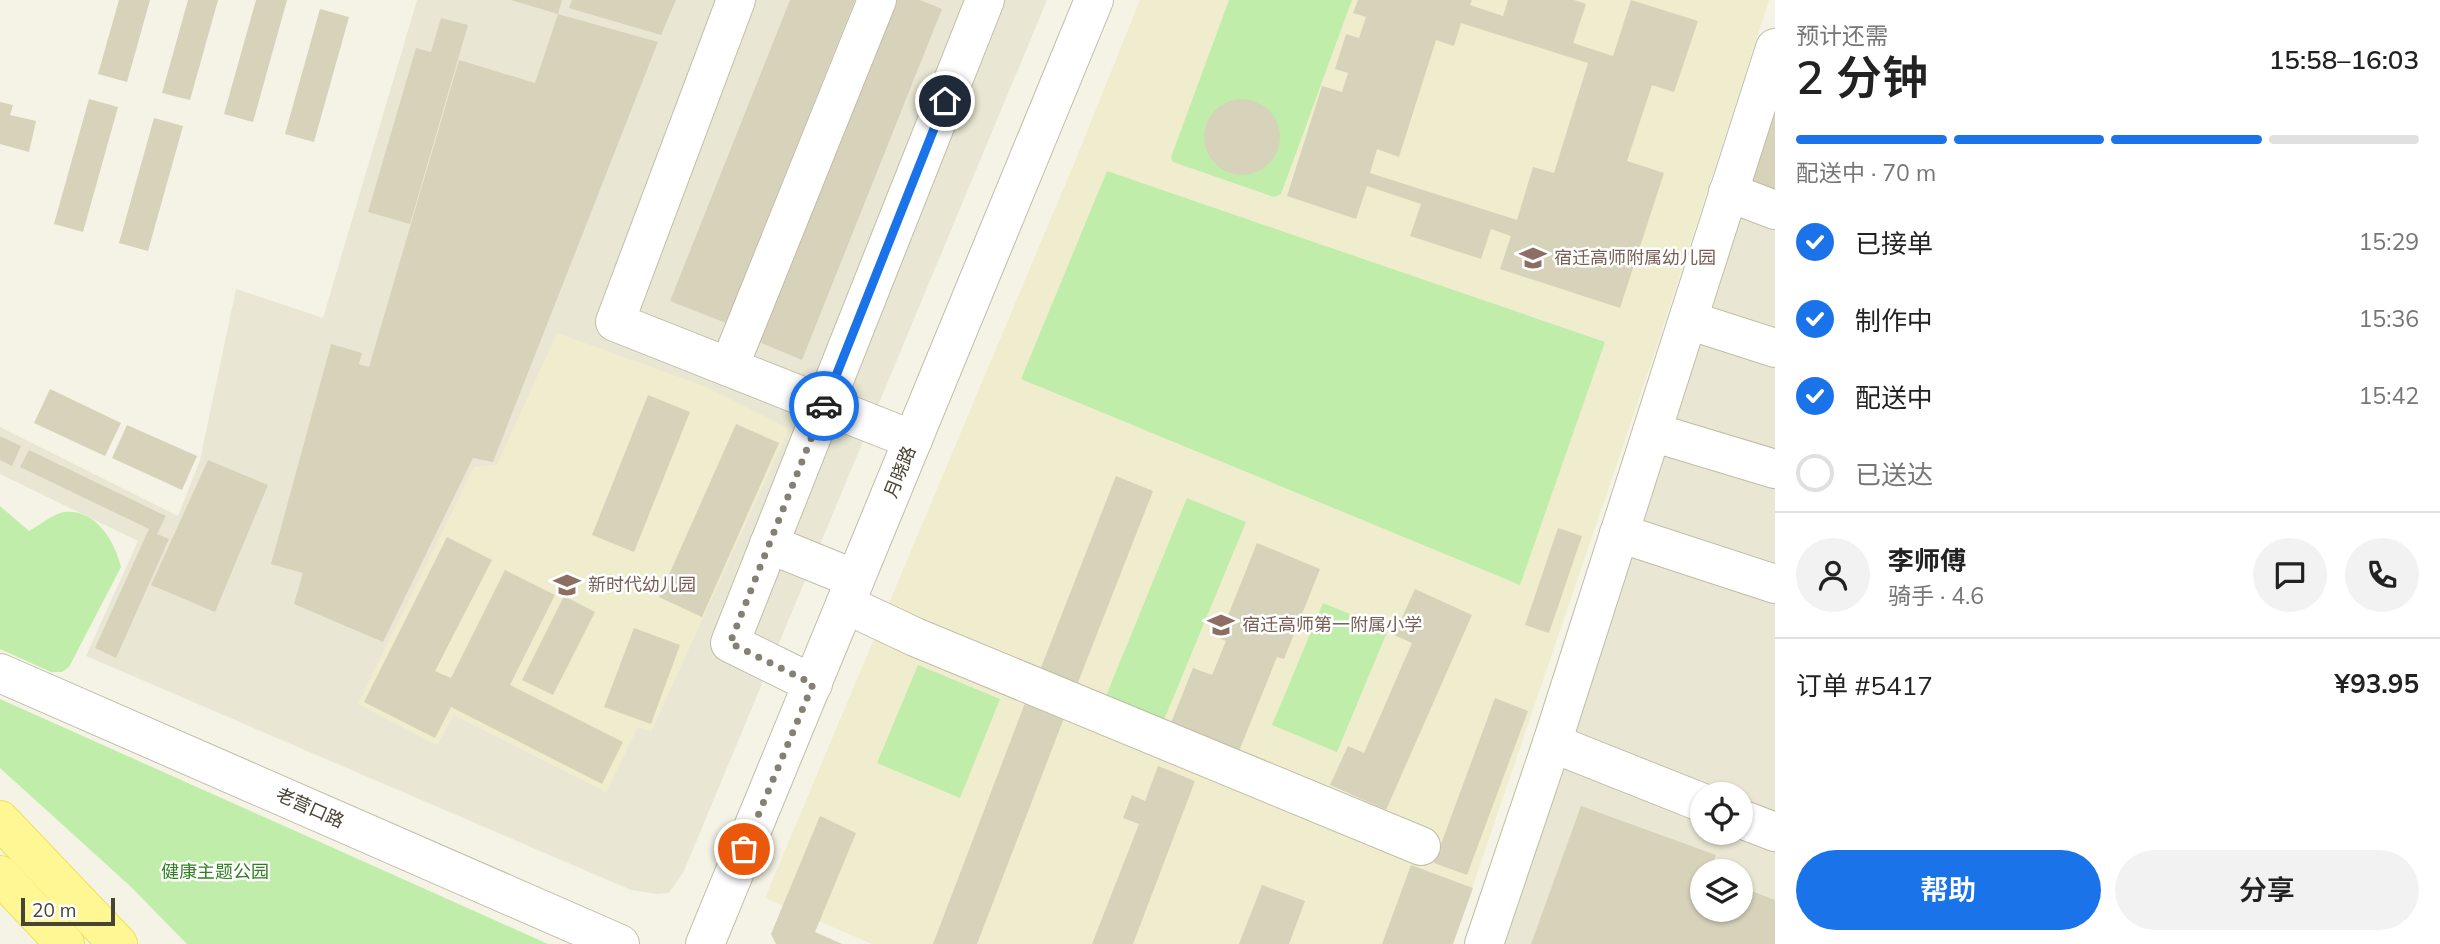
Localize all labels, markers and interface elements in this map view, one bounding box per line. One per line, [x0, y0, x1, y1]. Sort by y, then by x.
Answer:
text: 预计还需 [1796, 21, 1888, 50]
text: 15:58–16:03 [2269, 43, 2419, 76]
text: 2 分钟 [1796, 48, 1928, 106]
pin [915, 71, 975, 131]
icon: home [926, 82, 964, 120]
text: 配送中 · 70 m [1796, 158, 1936, 187]
icon: check [1796, 223, 1834, 261]
text: 已接单 [1855, 227, 1933, 260]
text: 15:29 [2359, 227, 2419, 256]
school or university icon: 宿迁高师附属幼儿园 [1518, 243, 1548, 273]
place label: 宿迁高师附属幼儿园 [1554, 246, 1716, 269]
icon: check [1796, 300, 1834, 338]
text: 制作中 [1855, 304, 1933, 337]
text: 15:36 [2359, 304, 2419, 333]
courier [789, 371, 859, 441]
icon: check [1796, 377, 1834, 415]
text: 配送中 [1855, 381, 1933, 414]
text: 15:42 [2359, 381, 2419, 410]
icon: car [805, 387, 843, 425]
street label: 月晓路 [879, 442, 920, 501]
text: 已送达 [1855, 458, 1933, 491]
button: person [1796, 538, 1870, 612]
button: chat [2253, 538, 2327, 612]
button: phone [2345, 538, 2419, 612]
text: 李师傅 [1888, 544, 1966, 577]
school or university icon: 新时代幼儿园 [552, 570, 582, 600]
place label: 新时代幼儿园 [588, 573, 696, 596]
text: 骑手 · 4.6 [1888, 581, 1984, 610]
school or university icon: 宿迁高师第一附属小学 [1206, 610, 1236, 640]
place label: 宿迁高师第一附属小学 [1242, 613, 1422, 636]
text: ¥93.95 [2335, 667, 2419, 700]
text: 订单 #5417 [1796, 669, 1933, 702]
street label: 老营口路 [273, 782, 348, 833]
map controls [1690, 782, 1753, 922]
button: locate [1690, 782, 1753, 845]
pin [714, 819, 774, 879]
icon: bag [725, 830, 763, 868]
button: 帮助 [1796, 850, 2101, 930]
button: 分享 [2115, 850, 2419, 930]
button: layers [1690, 859, 1753, 922]
park label: 健康主题公园 [161, 860, 269, 883]
scale bar [21, 895, 116, 927]
text: 20 m [32, 898, 76, 922]

